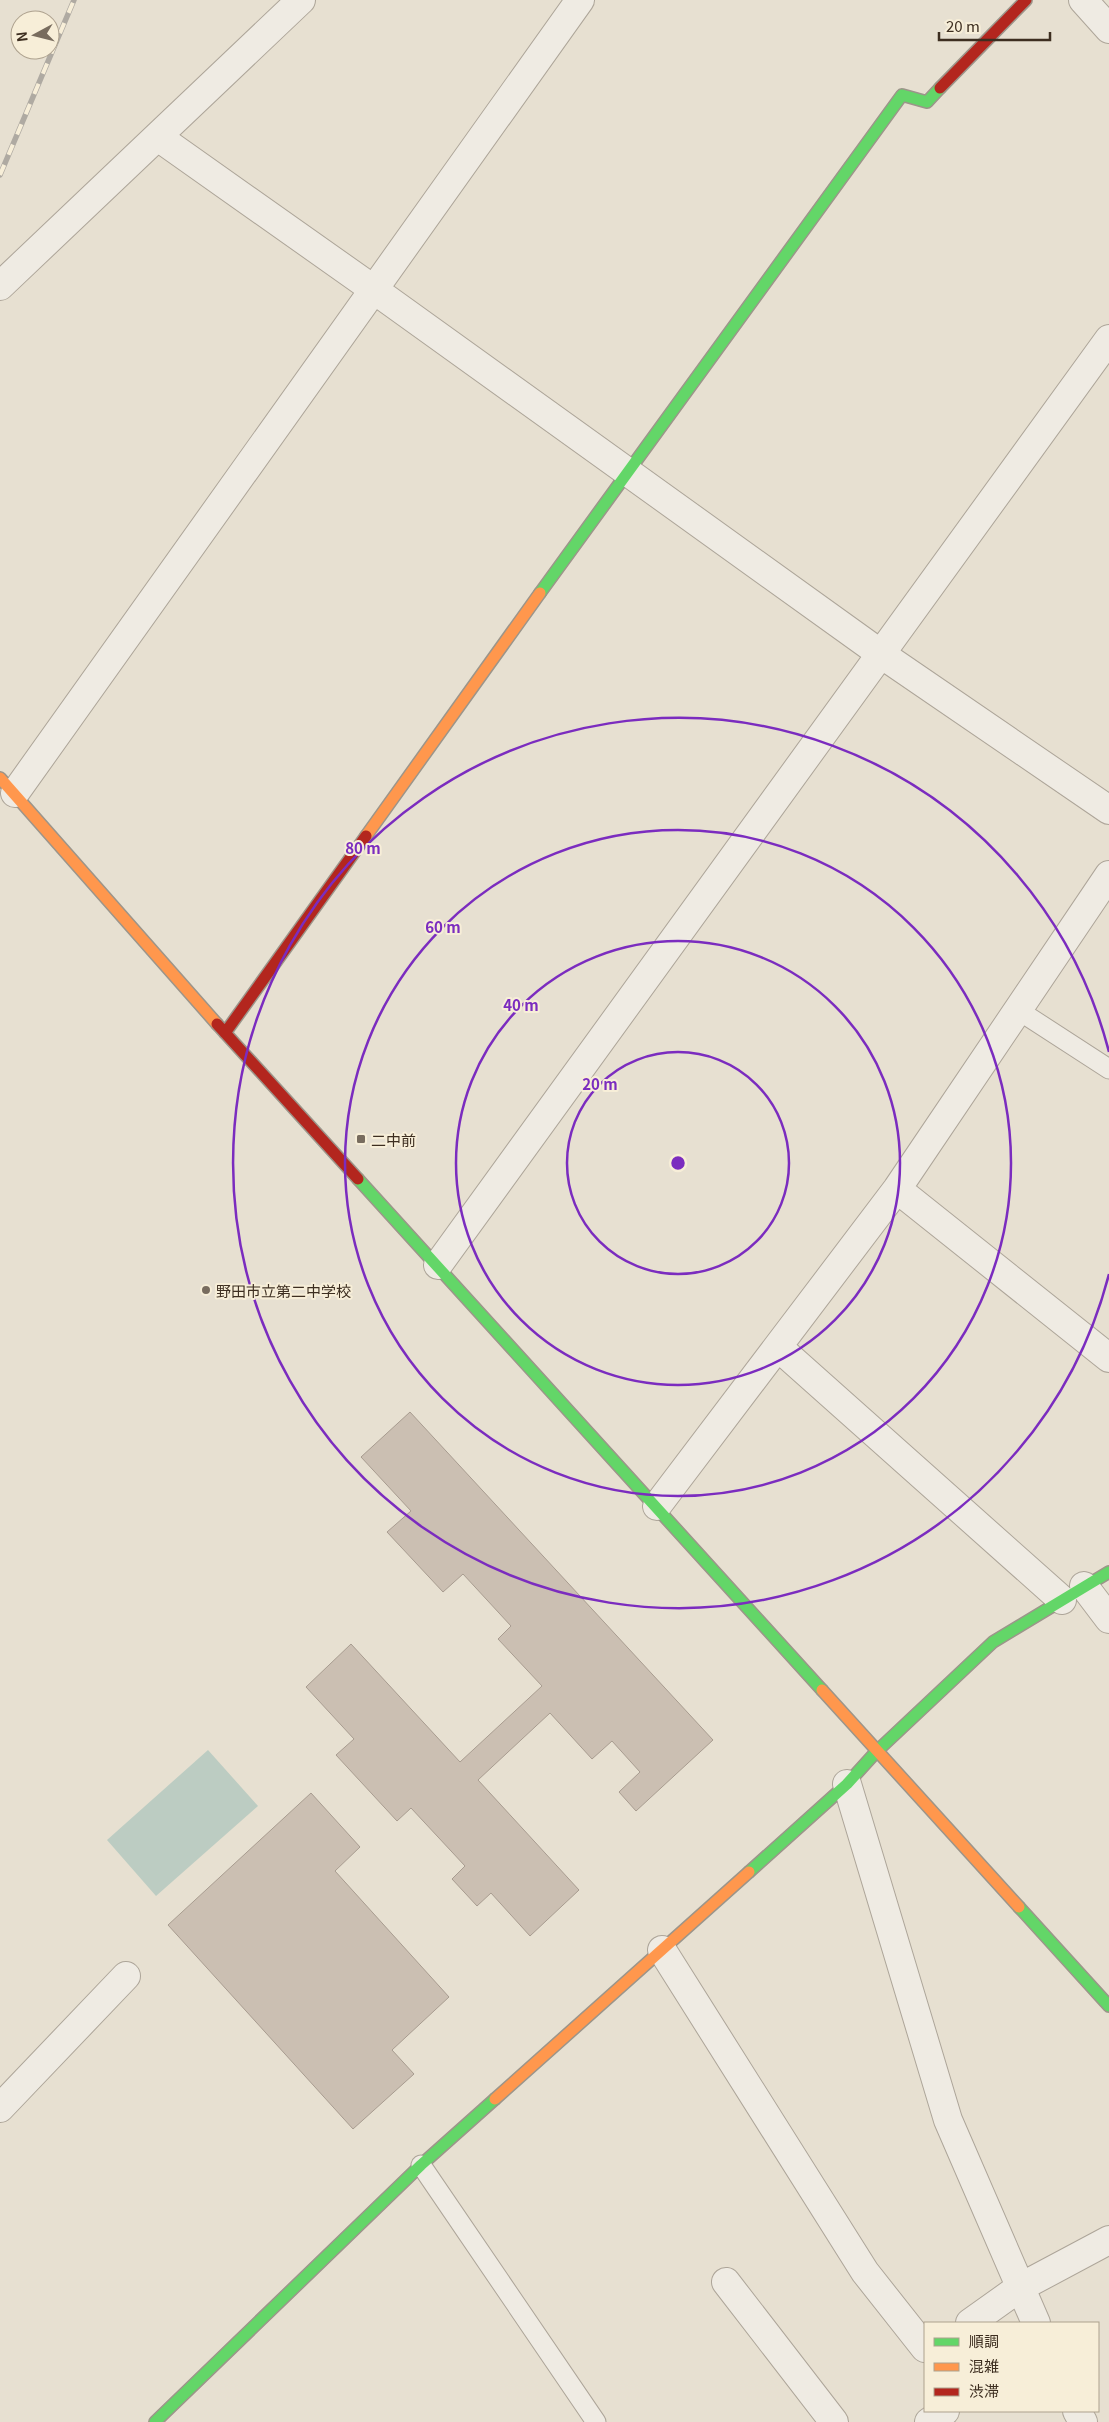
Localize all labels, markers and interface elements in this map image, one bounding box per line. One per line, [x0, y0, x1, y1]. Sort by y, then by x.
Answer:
north arrow [10, 10, 60, 60]
scale bar [939, 10, 1050, 42]
text: 20 m [946, 15, 980, 36]
text: N [11, 30, 32, 43]
text: 80 m [345, 837, 381, 858]
text: 60 m [425, 916, 461, 937]
text: 40 m [503, 994, 539, 1015]
text: 20 m [582, 1073, 618, 1094]
place label: 二中前 [371, 1129, 416, 1150]
marker: 二中前 [355, 1133, 367, 1145]
centre of rings [669, 1154, 687, 1172]
place label: 野田市立第二中学校 [216, 1280, 351, 1301]
marker: 野田市立第二中学校 [200, 1284, 212, 1296]
legend [924, 2322, 1099, 2412]
text: 順調 [969, 2330, 999, 2351]
text: 混雑 [969, 2355, 999, 2376]
text: 渋滞 [969, 2380, 999, 2401]

